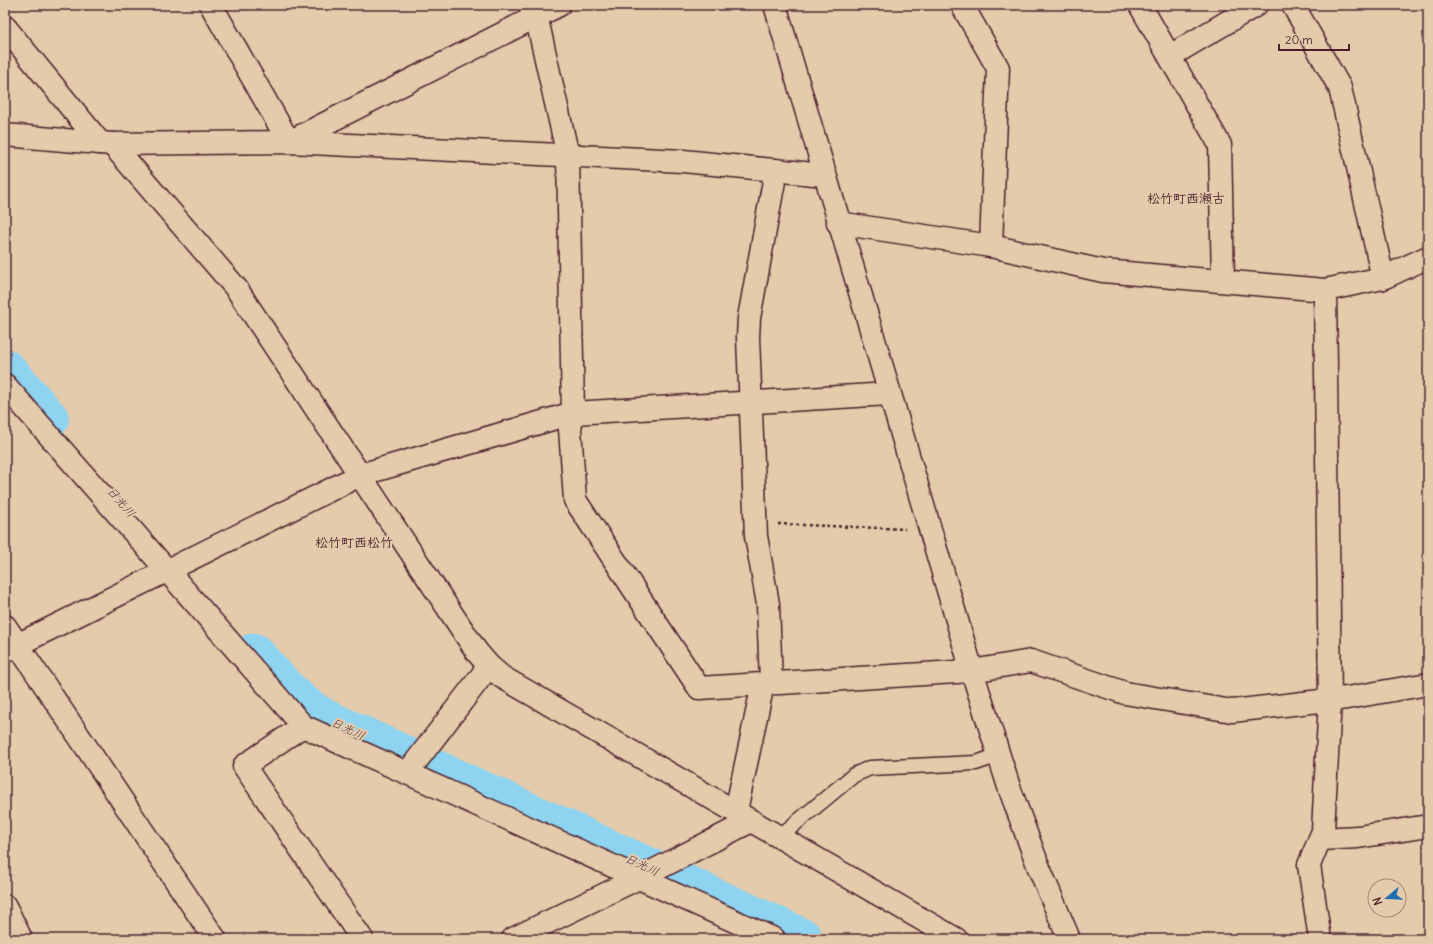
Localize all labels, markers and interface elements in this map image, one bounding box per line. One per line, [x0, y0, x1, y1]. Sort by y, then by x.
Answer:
scale bar [1279, 26, 1349, 52]
text: 20 m [1285, 32, 1313, 47]
district label: 松竹町西瀬古 [1147, 190, 1225, 207]
water label: 日光川 [104, 483, 139, 520]
district label: 松竹町西松竹 [315, 534, 393, 551]
water label: 日光川 [329, 714, 368, 743]
water label: 日光川 [623, 850, 662, 879]
north arrow [1367, 878, 1407, 918]
text: N [1370, 895, 1385, 907]

